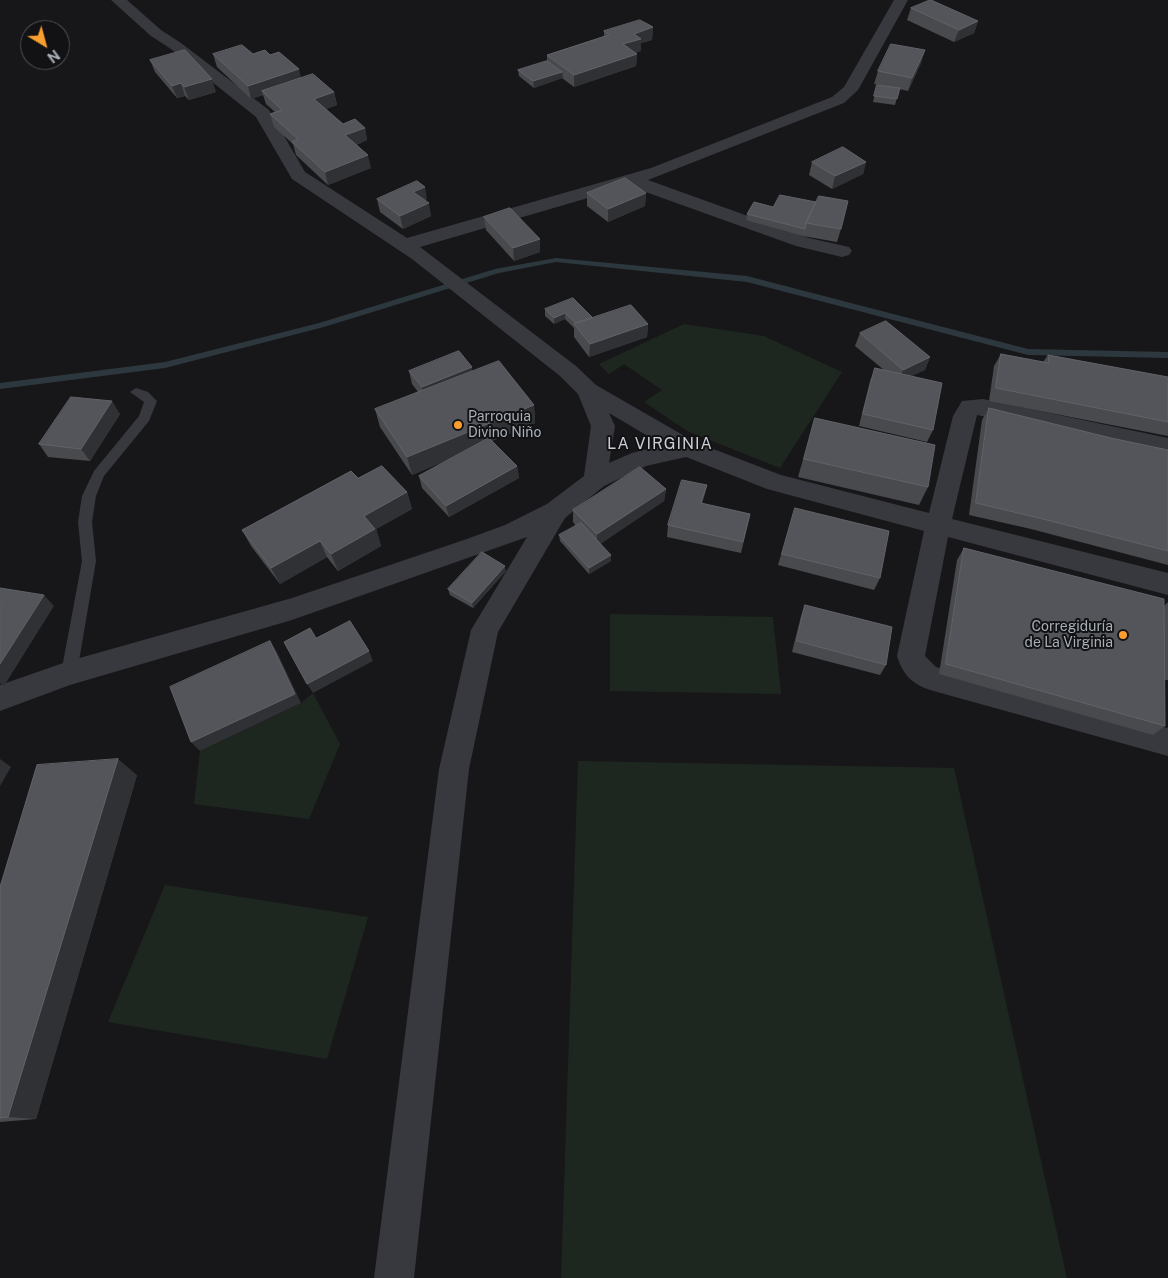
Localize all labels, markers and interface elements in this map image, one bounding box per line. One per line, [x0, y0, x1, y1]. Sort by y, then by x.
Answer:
north arrow [20, 20, 70, 70]
text: N [44, 46, 63, 66]
place label: Parroquia Divino Niño [468, 409, 541, 442]
marker: Parroquia Divino Niño [452, 419, 464, 431]
district label: LA VIRGINIA [606, 434, 714, 454]
place label: Corregiduría de La Virginia [1025, 619, 1113, 652]
marker: Corregiduría de La Virginia [1117, 629, 1129, 641]

